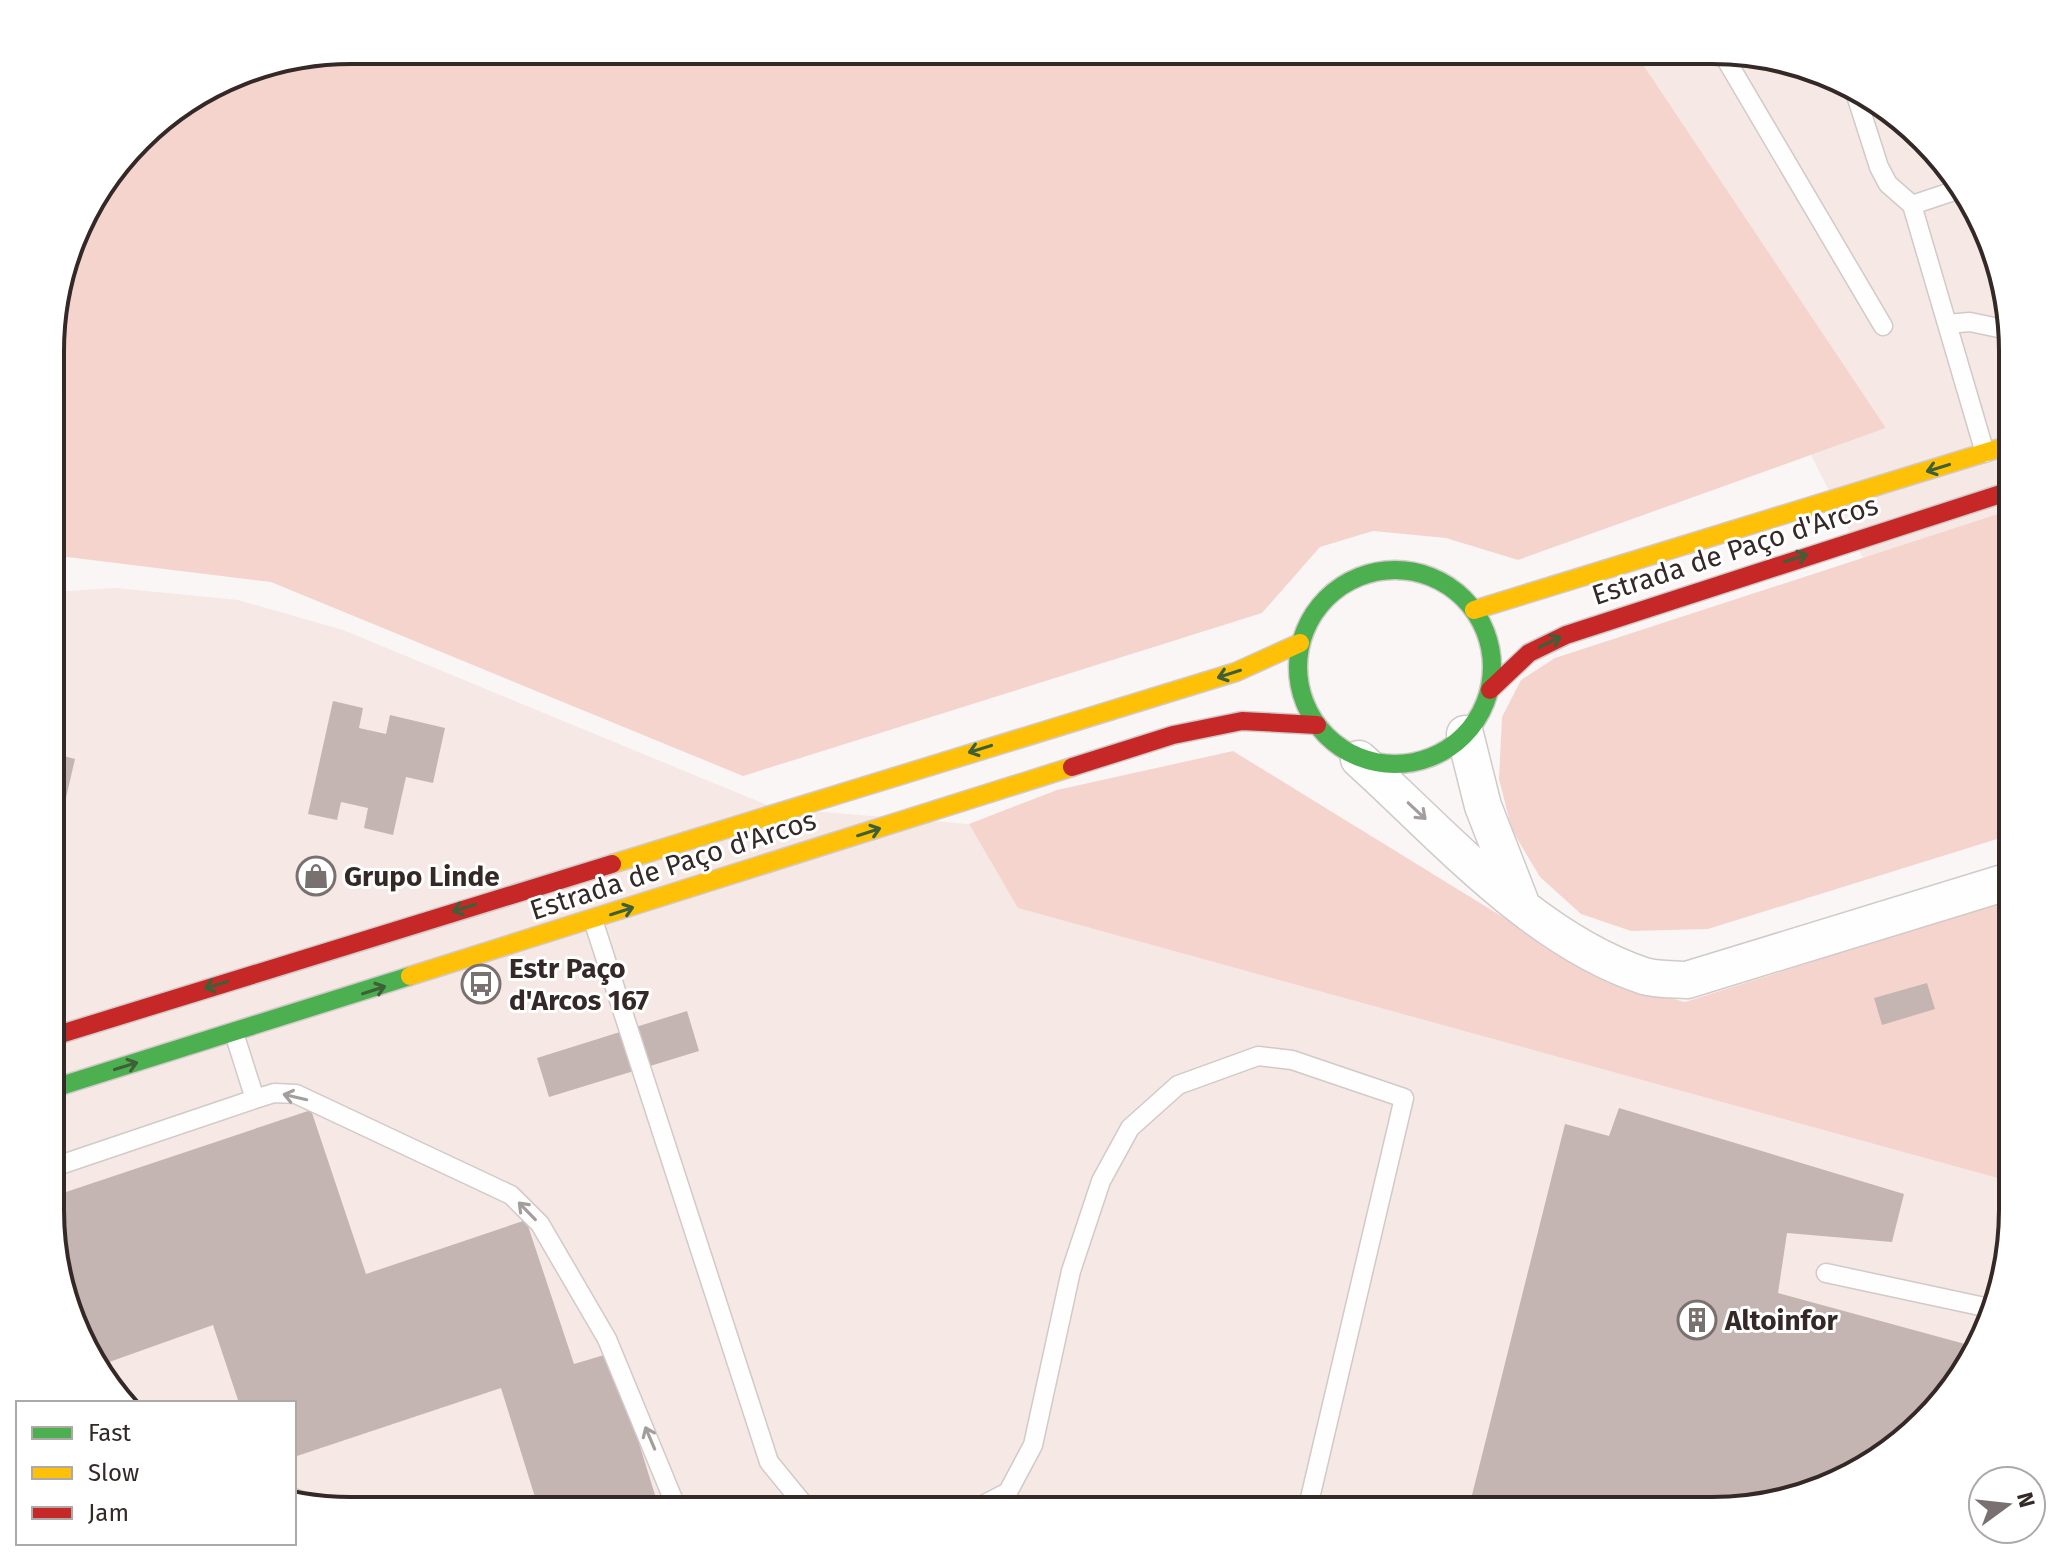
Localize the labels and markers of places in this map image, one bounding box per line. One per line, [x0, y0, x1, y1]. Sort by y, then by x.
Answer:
shop icon: Grupo Linde [295, 855, 337, 897]
place label: Grupo Linde [344, 860, 500, 893]
place label: Estr Paço d'Arcos 167 [509, 952, 649, 1017]
bus stop icon: Estr Paço d'Arcos 167 [460, 963, 502, 1005]
building icon: Altoinfor [1676, 1299, 1718, 1341]
place label: Altoinfor [1724, 1304, 1839, 1337]

